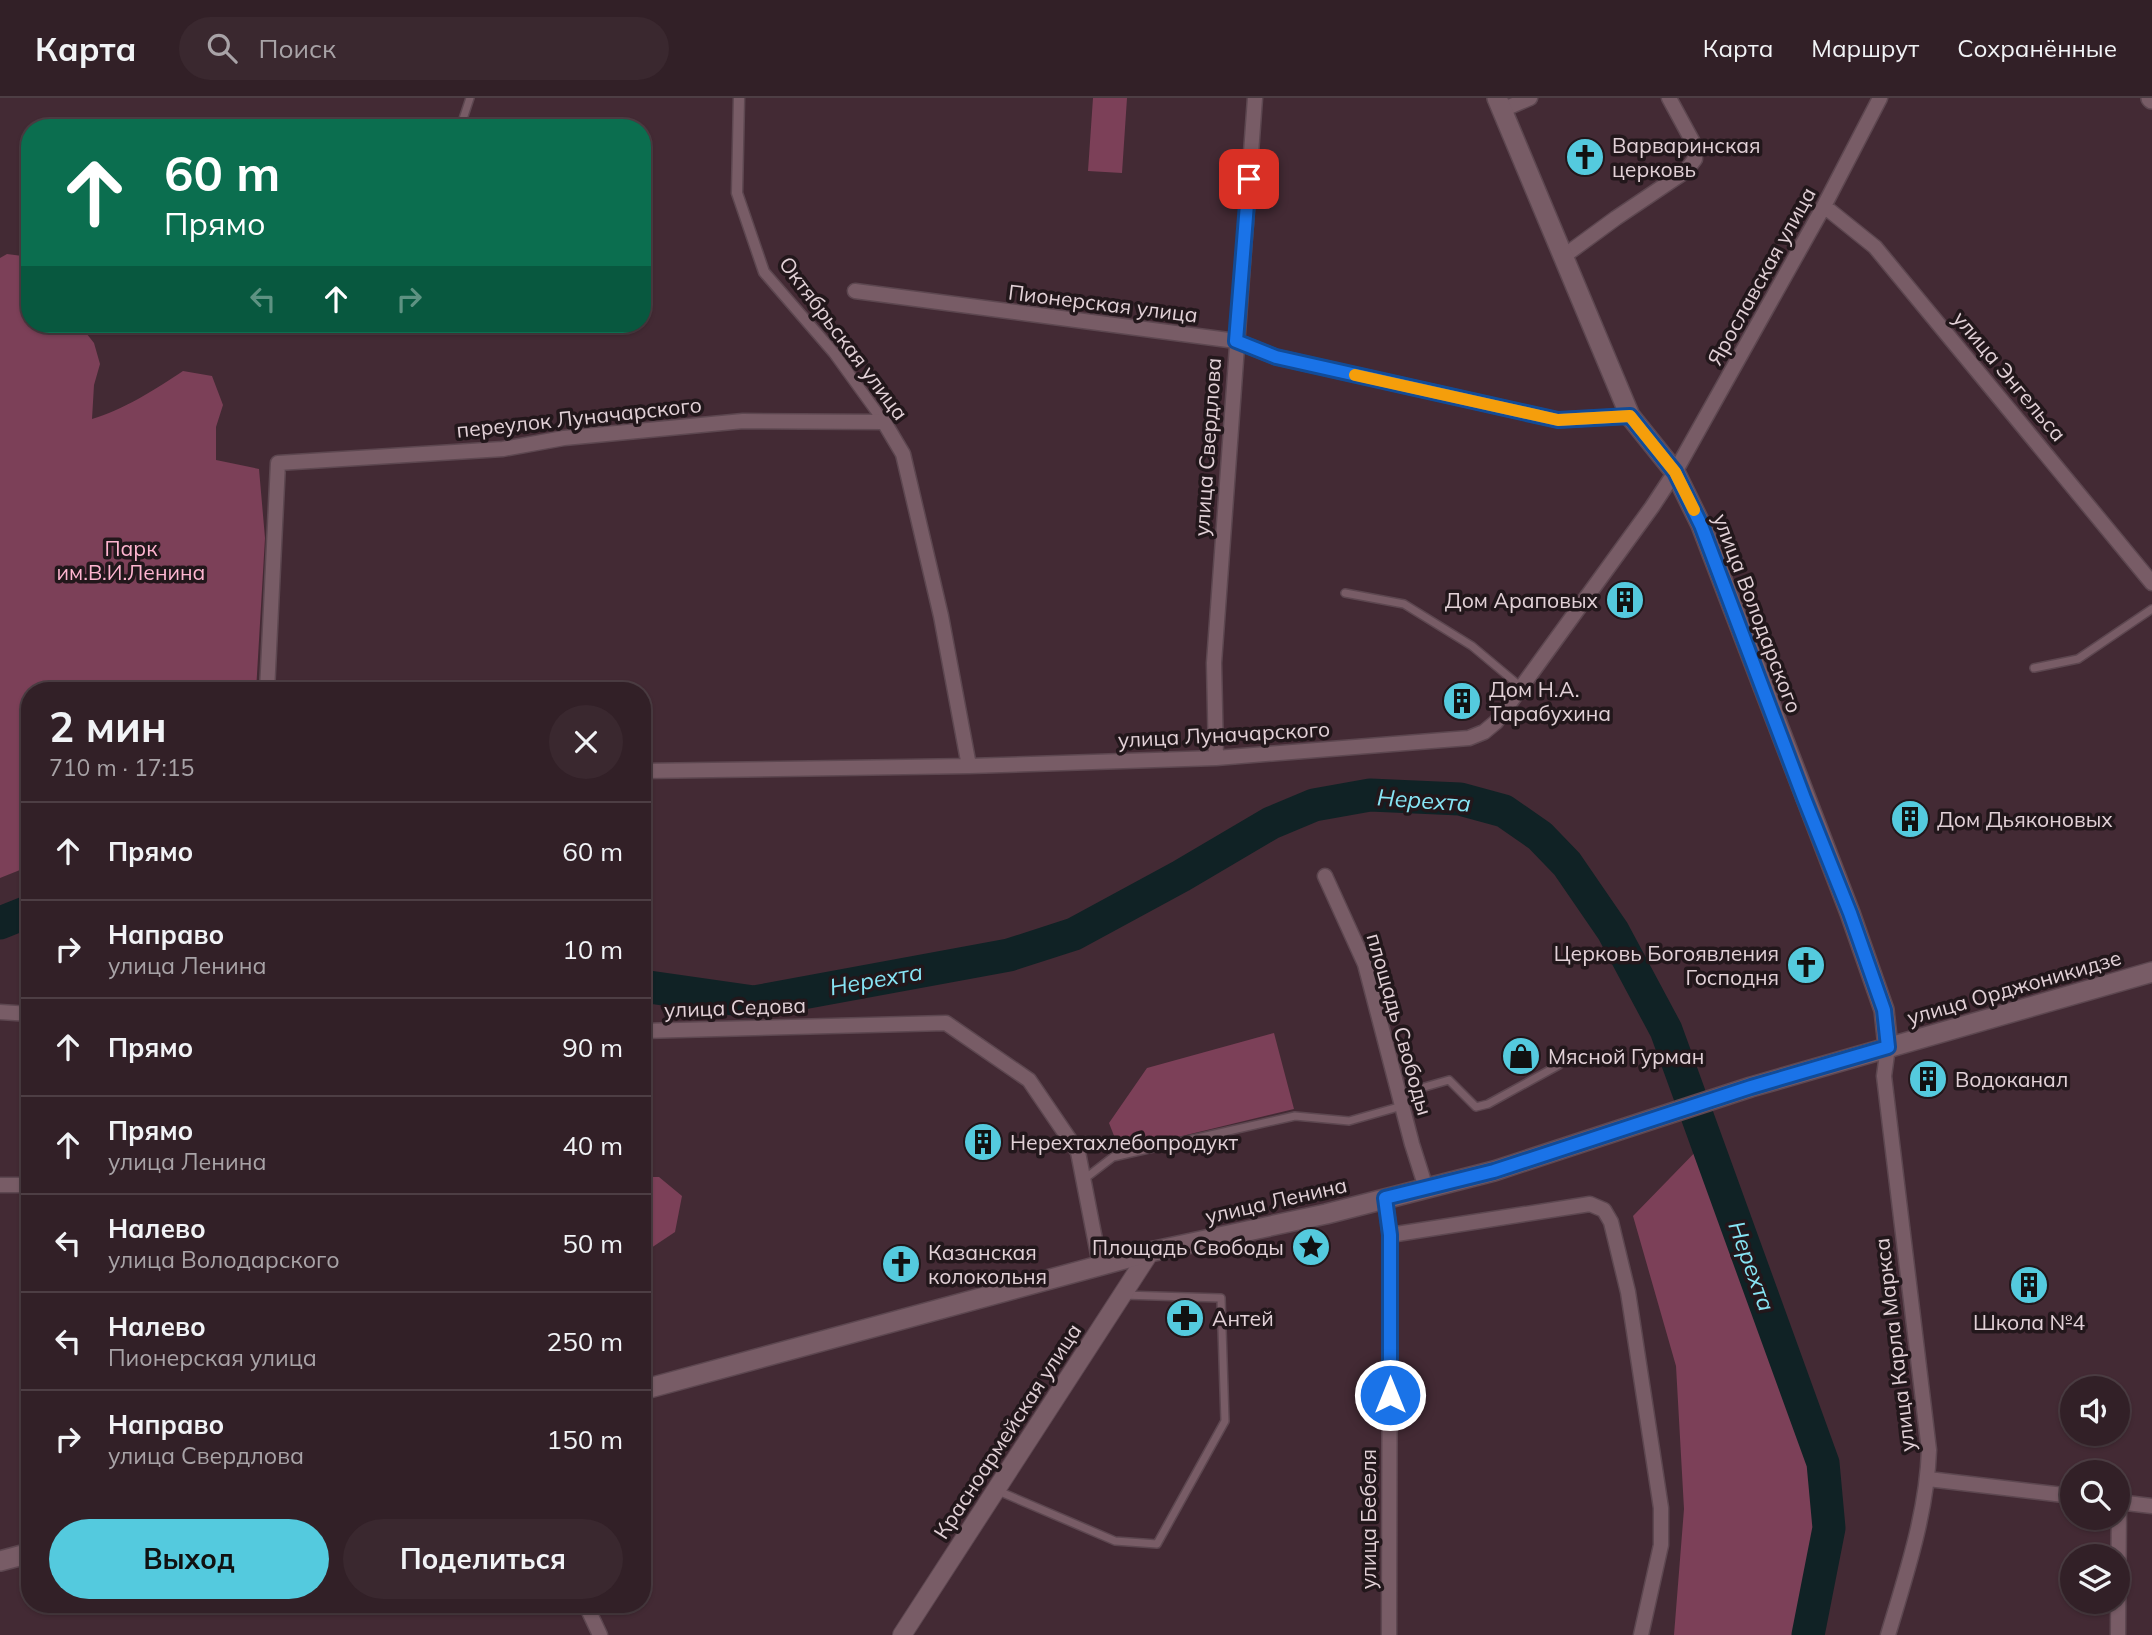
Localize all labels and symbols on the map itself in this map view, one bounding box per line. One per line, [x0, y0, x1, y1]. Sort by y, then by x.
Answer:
place label: Варваринская церковь [1612, 132, 1761, 182]
church icon: Варваринская церковь [1564, 136, 1606, 178]
pin [1219, 149, 1279, 209]
street label: Ярославская улица [1701, 182, 1821, 370]
street label: Октябрьская улица [774, 251, 914, 425]
street label: Пионерская улица [1007, 278, 1199, 328]
street label: улица Энгельса [1948, 306, 2072, 446]
street label: улица Свердлова [1188, 357, 1226, 537]
street label: переулок Луначарского [455, 391, 703, 443]
street label: улица Володарского [1708, 510, 1808, 716]
park label: Парк им.В.И.Ленина [57, 535, 205, 585]
building icon: Дом Араповых [1604, 579, 1646, 621]
place label: Дом Араповых [1445, 587, 1599, 613]
place label: Дом Н.А. Тарабухина [1489, 676, 1611, 726]
building icon: Дом Н.А. Тарабухина [1441, 680, 1483, 722]
street label: улица Луначарского [1117, 715, 1331, 753]
water label: Нерехта [1376, 782, 1472, 818]
building icon: Дом Дьяконовых [1889, 798, 1931, 840]
place label: Дом Дьяконовых [1937, 806, 2113, 832]
street label: площадь Свободы [1362, 930, 1438, 1118]
place label: Церковь Богоявления Господня [1554, 940, 1779, 990]
church icon: Церковь Богоявления Господня [1785, 944, 1827, 986]
street label: улица Орджоникидзе [1904, 944, 2124, 1030]
water label: Нерехта [827, 957, 925, 1001]
street label: улица Седова [664, 992, 806, 1022]
shop icon: Мясной Гурман [1500, 1035, 1542, 1077]
place label: Мясной Гурман [1548, 1043, 1704, 1069]
building icon: Водоканал [1907, 1058, 1949, 1100]
place label: Водоканал [1955, 1066, 2068, 1092]
building icon: Нерехтахлебопродукт [962, 1121, 1004, 1163]
place label: Нерехтахлебопродукт [1010, 1129, 1238, 1155]
street label: улица Ленина [1203, 1171, 1349, 1229]
water label: Нерехта [1722, 1217, 1782, 1315]
place icon: Площадь Свободы [1290, 1226, 1332, 1268]
place label: Площадь Свободы [1092, 1234, 1284, 1260]
street label: улица Карла Маркса [1868, 1237, 1920, 1453]
place label: Казанская колокольня [928, 1239, 1047, 1289]
church icon: Казанская колокольня [880, 1243, 922, 1285]
building icon: Школа №4 [2008, 1264, 2050, 1306]
pharmacy icon: Антей [1164, 1297, 1206, 1339]
place label: Антей [1212, 1305, 1274, 1331]
place label: Школа №4 [1973, 1309, 2085, 1335]
street label: Красноармейская улица [928, 1318, 1086, 1544]
position arrow [1353, 1358, 1427, 1432]
street label: улица Бебеля [1355, 1449, 1381, 1589]

